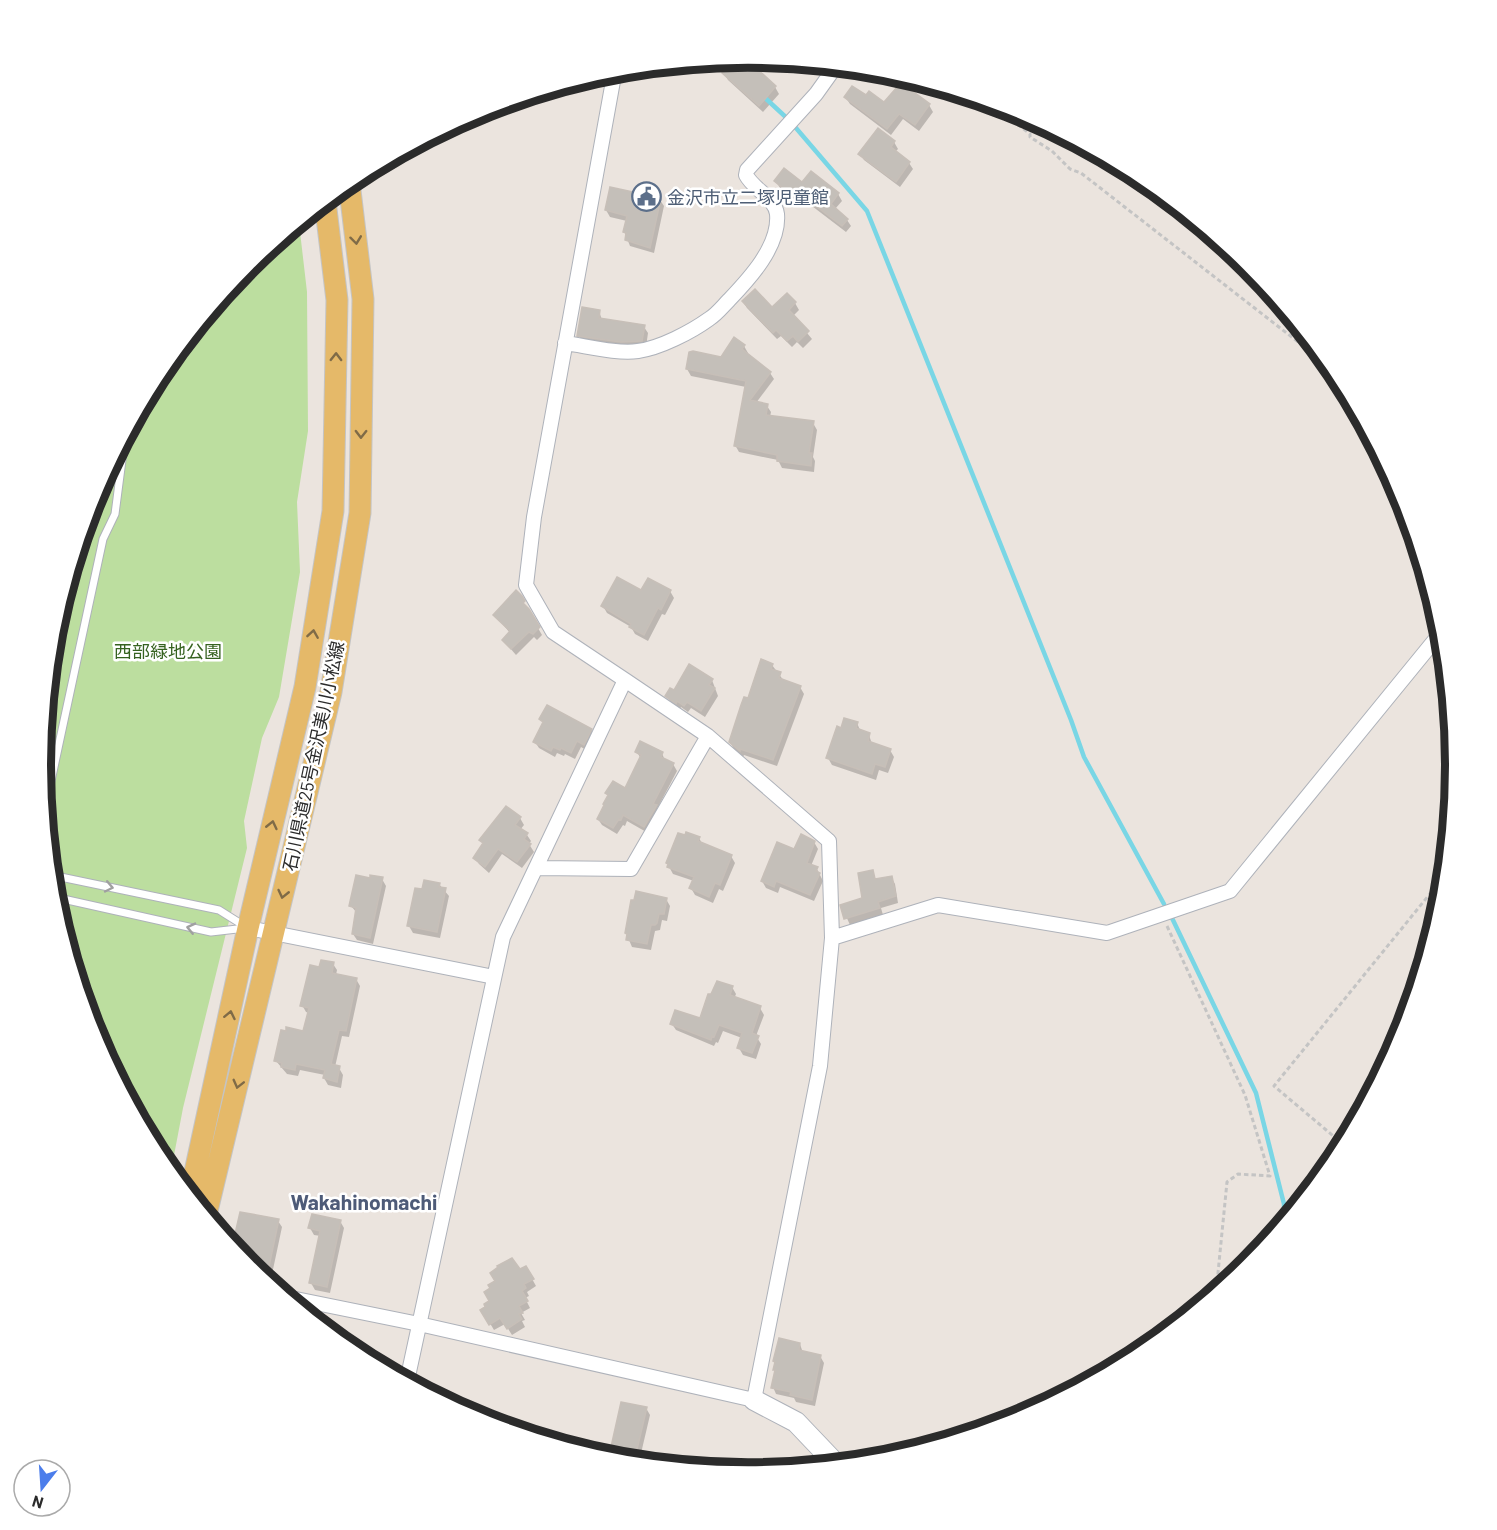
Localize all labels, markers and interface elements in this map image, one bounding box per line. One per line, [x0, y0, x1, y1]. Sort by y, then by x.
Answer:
public building icon: 金沢市立二塚児童館 [630, 181, 662, 213]
place label: 金沢市立二塚児童館 [667, 186, 829, 208]
one-way arrow [349, 235, 362, 244]
one-way arrow [330, 352, 342, 361]
one-way arrow [355, 430, 367, 439]
one-way arrow [307, 630, 319, 639]
street label: 石川県道25号金沢美川小松線 [278, 639, 348, 873]
park label: 西部緑地公園 [114, 640, 222, 662]
one-way arrow [265, 820, 278, 830]
one-way arrow [103, 880, 113, 893]
one-way arrow [277, 889, 290, 899]
one-way arrow [186, 922, 196, 935]
one-way arrow [222, 1010, 235, 1020]
one-way arrow [232, 1079, 245, 1089]
district label: Wakahinomachi [291, 1189, 437, 1214]
north arrow [12, 1458, 72, 1518]
text: N [30, 1492, 45, 1513]

